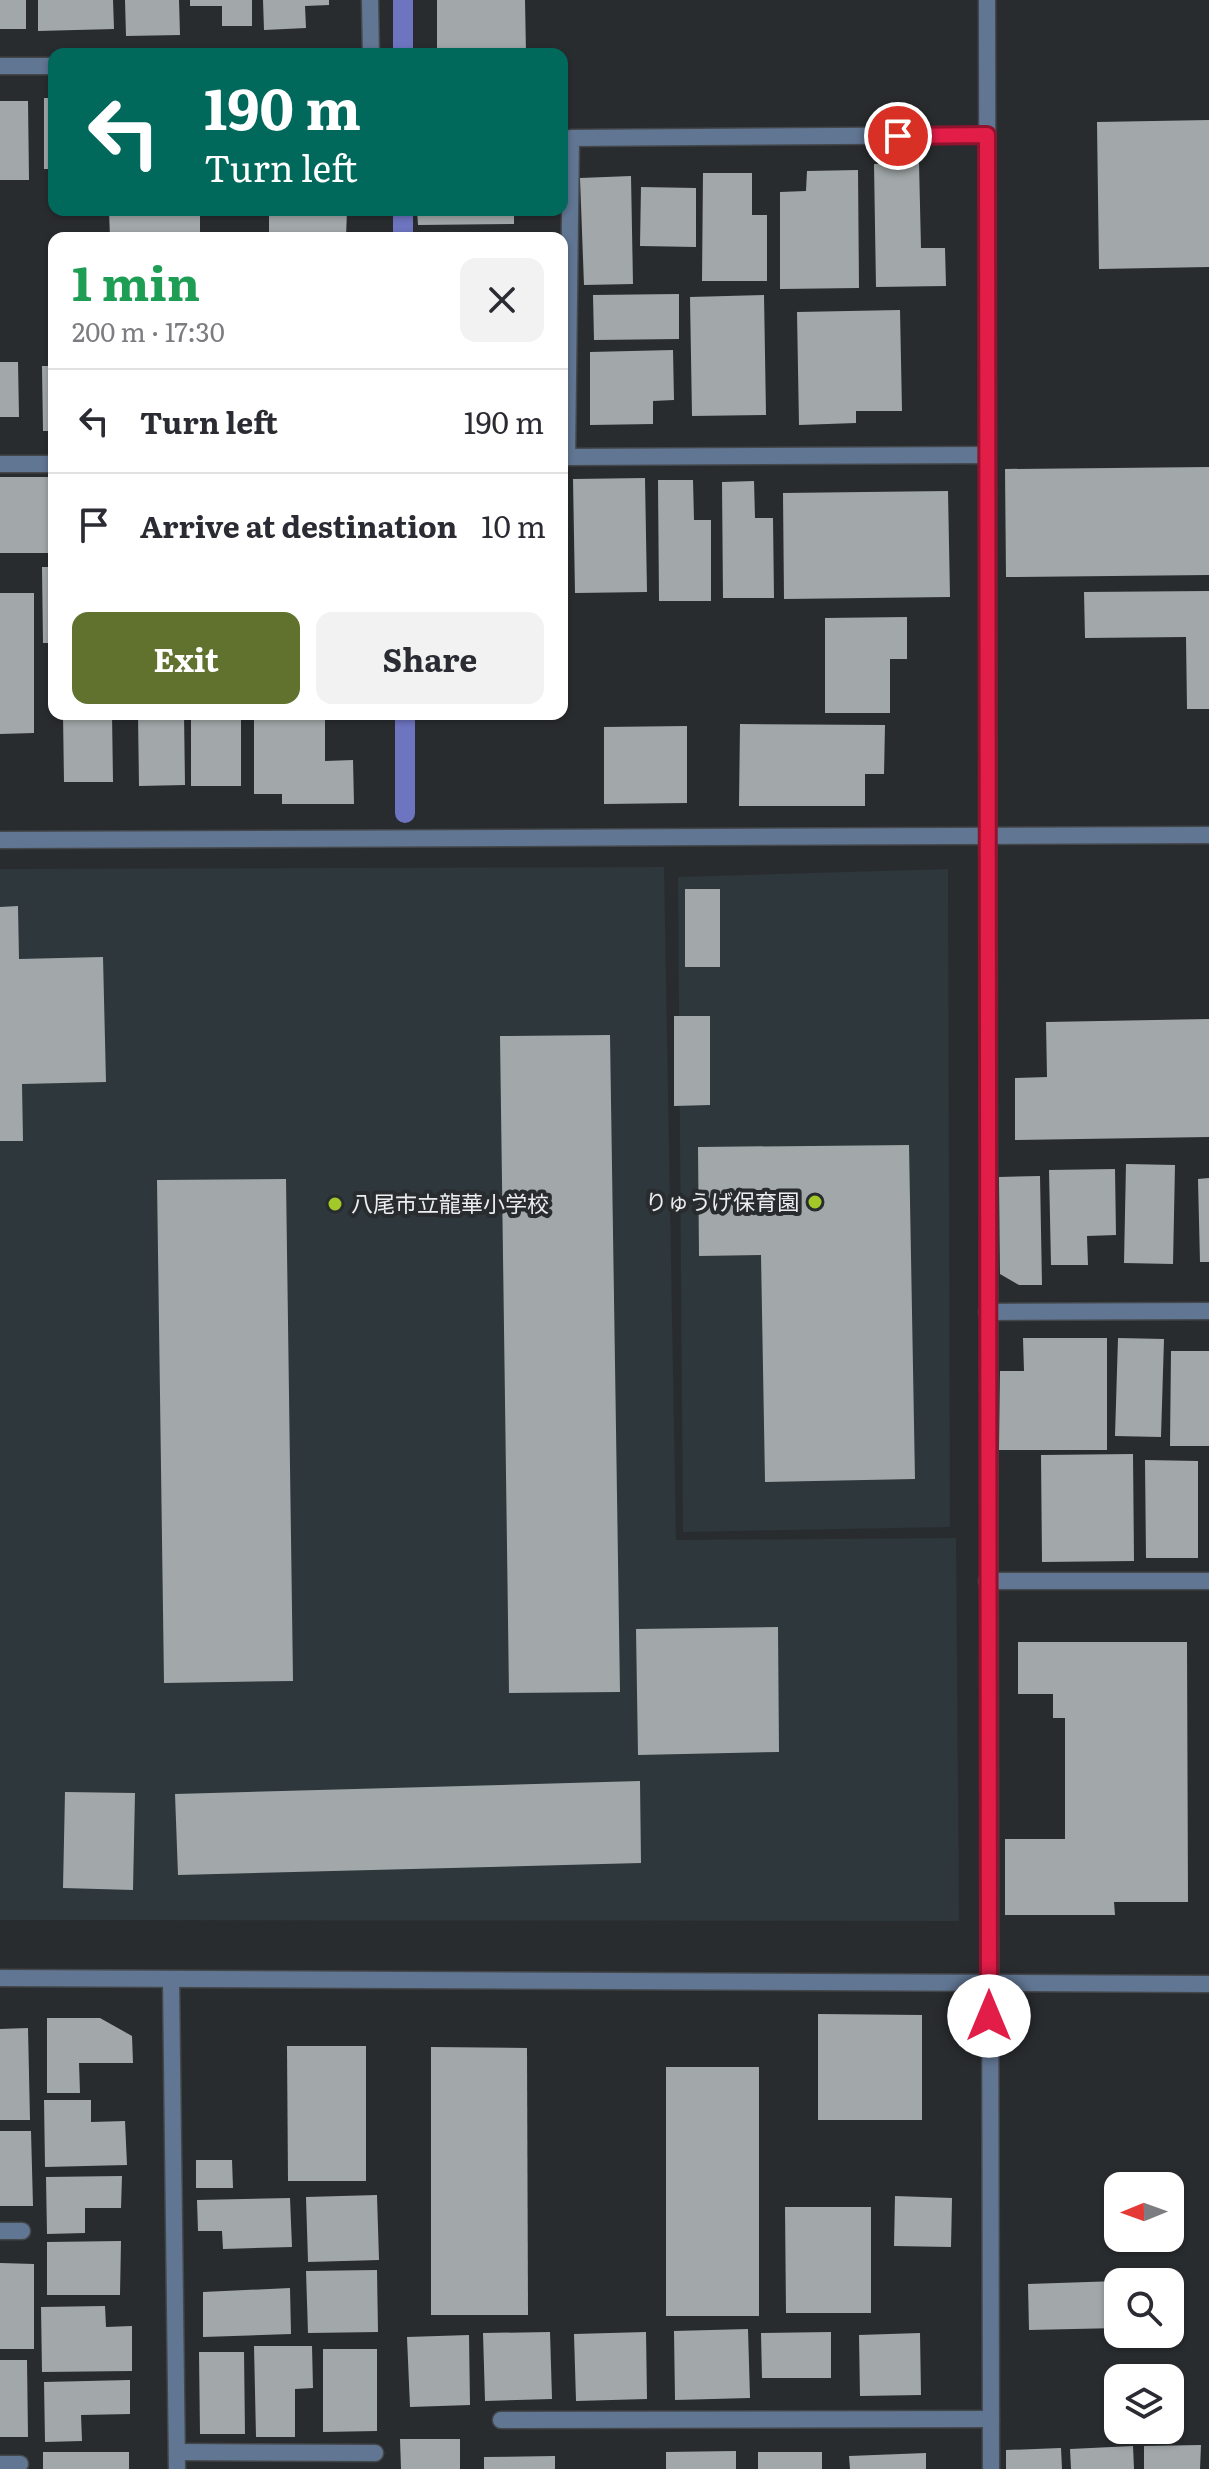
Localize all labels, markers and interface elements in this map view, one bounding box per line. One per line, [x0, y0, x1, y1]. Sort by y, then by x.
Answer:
text: 190 m [204, 64, 361, 147]
icon: left [72, 80, 176, 184]
pin [864, 102, 932, 170]
icon: arrive [876, 114, 920, 158]
text: Turn left [204, 140, 358, 193]
text: 1 min [72, 245, 200, 316]
button: close [460, 258, 544, 342]
text: 200 m · 17:30 [72, 311, 225, 350]
icon: left [72, 399, 116, 443]
text: Turn left [140, 399, 278, 443]
text: 190 m [464, 399, 544, 443]
icon: arrive [72, 503, 116, 547]
text: Arrive at destination [140, 503, 457, 547]
text: 10 m [481, 503, 546, 547]
button: Exit [72, 612, 300, 704]
button: Share [316, 612, 544, 704]
place label: りゅうげ保育園 [645, 1184, 799, 1217]
place label: 八尾市立龍華小学校 [351, 1186, 549, 1219]
marker: りゅうげ保育園 [806, 1193, 824, 1211]
marker: 八尾市立龍華小学校 [326, 1195, 344, 1213]
position arrow [947, 1974, 1031, 2058]
north arrow [1104, 2172, 1184, 2252]
map controls [1104, 2172, 1184, 2444]
button: search [1104, 2268, 1184, 2348]
button: layers [1104, 2364, 1184, 2444]

